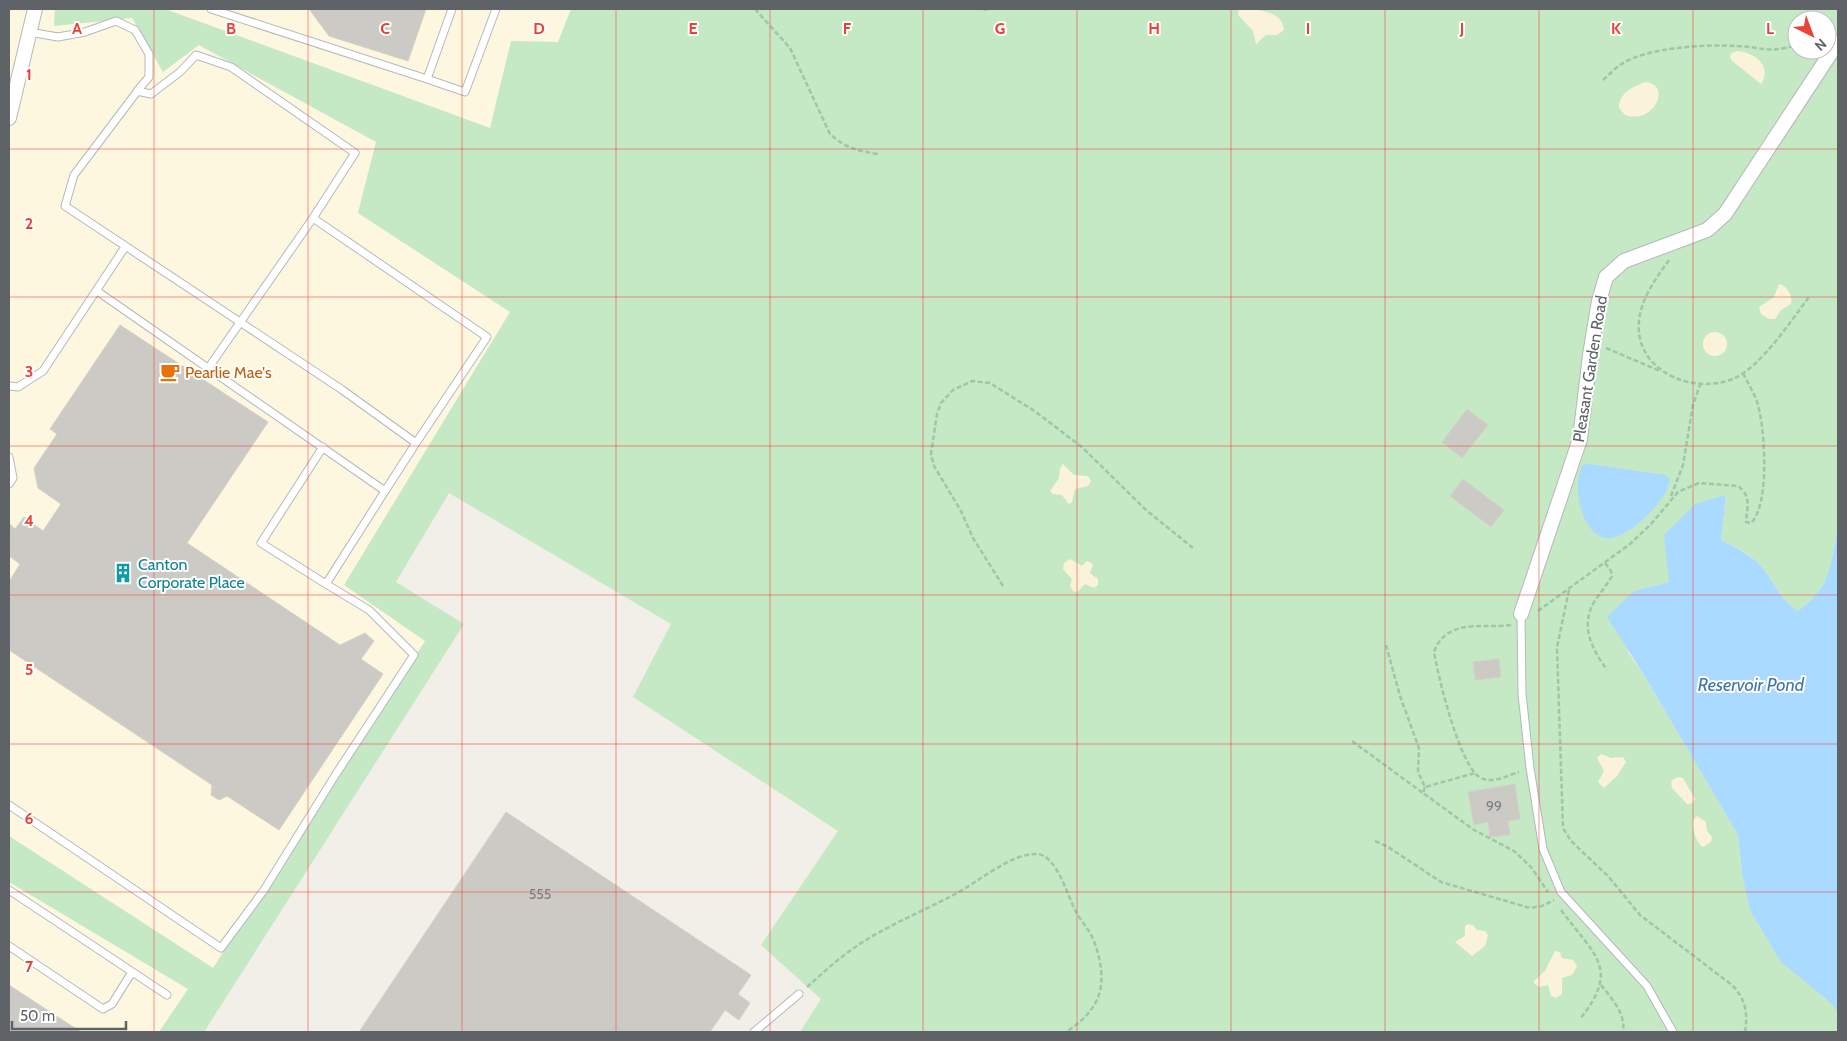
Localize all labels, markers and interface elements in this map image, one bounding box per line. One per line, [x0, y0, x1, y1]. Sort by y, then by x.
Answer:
north arrow [1787, 10, 1837, 60]
text: A [72, 19, 82, 38]
text: B [226, 19, 236, 38]
text: C [380, 19, 390, 38]
text: D [533, 19, 545, 38]
text: E [688, 19, 698, 38]
text: F [843, 19, 852, 38]
text: G [995, 19, 1005, 38]
text: H [1148, 19, 1160, 38]
text: I [1306, 19, 1310, 38]
text: J [1459, 19, 1464, 38]
text: K [1611, 19, 1621, 38]
text: L [1766, 19, 1774, 38]
text: N [1811, 35, 1830, 55]
text: 1 [26, 65, 32, 84]
text: 2 [25, 214, 33, 233]
street label: Pleasant Garden Road [1569, 294, 1611, 444]
cafe icon: Pearlie Mae's [159, 361, 181, 383]
text: 3 [25, 362, 33, 381]
place label: Pearlie Mae's [185, 363, 272, 382]
text: 4 [24, 511, 34, 530]
place label: Canton Corporate Place [138, 555, 245, 592]
building icon: Canton Corporate Place [112, 562, 134, 584]
text: 5 [25, 660, 33, 679]
water label: Reservoir Pond [1698, 674, 1805, 696]
house number: 99 [1486, 797, 1502, 815]
text: 6 [25, 809, 34, 828]
house number: 555 [529, 885, 551, 903]
text: 7 [25, 957, 34, 976]
scale bar [12, 998, 126, 1030]
text: 50 m [20, 1007, 55, 1025]

